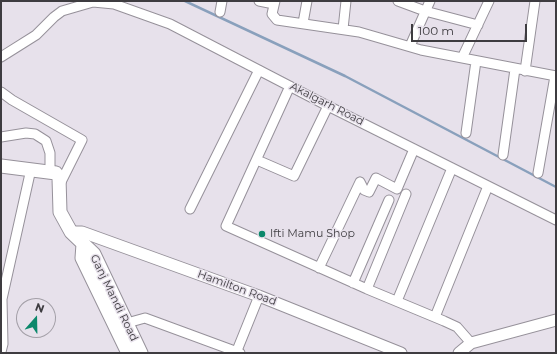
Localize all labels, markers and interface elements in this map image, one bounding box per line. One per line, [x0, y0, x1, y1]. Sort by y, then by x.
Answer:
scale bar [413, 16, 529, 42]
text: 100 m [418, 23, 454, 38]
street label: Akalgarh Road [288, 80, 366, 128]
place label: Ifti Mamu Shop [270, 227, 355, 241]
marker: Ifti Mamu Shop [257, 229, 267, 239]
street label: Ganj Mandi Road [87, 252, 141, 344]
street label: Hamilton Road [196, 268, 278, 308]
north arrow [16, 298, 56, 338]
text: N [33, 300, 46, 316]

